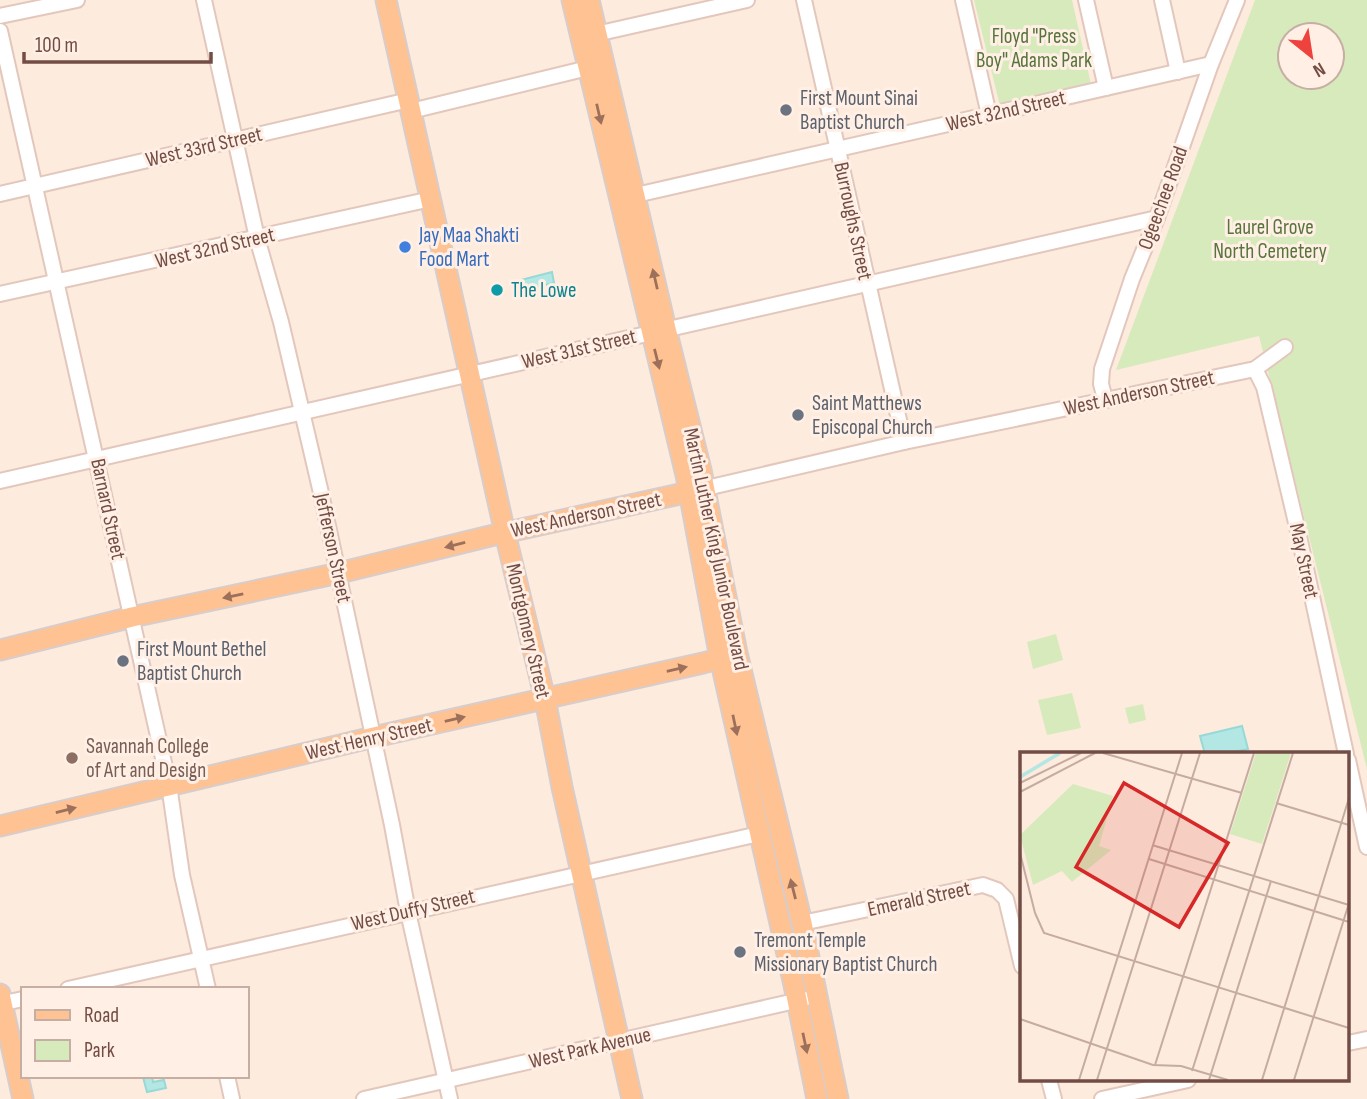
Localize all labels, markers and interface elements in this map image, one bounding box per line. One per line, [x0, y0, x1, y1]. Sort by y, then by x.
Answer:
scale bar [24, 21, 212, 65]
north arrow [1276, 21, 1346, 91]
park label: Floyd "Press Boy" Adams Park [976, 24, 1092, 73]
text: 100 m [35, 33, 78, 58]
text: N [1309, 57, 1329, 82]
street label: West 32nd Street [944, 85, 1068, 137]
place label: First Mount Sinai Baptist Church [800, 86, 918, 135]
marker: First Mount Sinai Baptist Church [778, 102, 794, 118]
one-way arrow [593, 103, 604, 125]
street label: West 33rd Street [143, 121, 265, 173]
street label: Ogeechee Road [1133, 143, 1193, 253]
street label: Burroughs Street [828, 160, 878, 282]
park label: Laurel Grove North Cemetery [1213, 215, 1327, 264]
street label: West 32nd Street [153, 222, 277, 274]
place label: Jay Maa Shakti Food Mart [418, 223, 519, 272]
marker: Jay Maa Shakti Food Mart [397, 239, 413, 255]
one-way arrow [649, 268, 660, 290]
place label: The Lowe [511, 278, 576, 303]
marker: The Lowe [489, 282, 505, 298]
street label: West 31st Street [519, 324, 639, 374]
one-way arrow [652, 348, 663, 370]
street label: West Anderson Street [1061, 365, 1217, 421]
place label: Saint Matthews Episcopal Church [812, 391, 933, 440]
marker: Saint Matthews Episcopal Church [790, 407, 806, 423]
street label: Martin Luther King Junior Boulevard [678, 426, 754, 672]
street label: Barnard Street [85, 456, 131, 562]
street label: West Anderson Street [508, 487, 664, 543]
street label: Jefferson Street [309, 490, 357, 605]
street label: May Street [1284, 521, 1324, 601]
one-way arrow [444, 540, 466, 551]
street label: Montgomery Street [500, 561, 556, 701]
one-way arrow [222, 590, 244, 601]
place label: First Mount Bethel Baptist Church [137, 637, 267, 686]
marker: First Mount Bethel Baptist Church [115, 653, 131, 669]
one-way arrow [666, 663, 688, 674]
street label: West Henry Street [303, 712, 435, 766]
one-way arrow [444, 713, 466, 724]
one-way arrow [729, 714, 740, 736]
place label: Savannah College of Art and Design [86, 734, 209, 783]
marker: Savannah College of Art and Design [64, 750, 80, 766]
inset map [1020, 752, 1350, 1082]
one-way arrow [55, 804, 77, 815]
street label: Emerald Street [865, 876, 973, 922]
one-way arrow [787, 877, 798, 899]
street label: West Duffy Street [349, 884, 477, 936]
place label: Tremont Temple Missionary Baptist Church [754, 928, 937, 977]
marker: Tremont Temple Missionary Baptist Church [732, 944, 748, 960]
legend [21, 987, 248, 1078]
text: Road [84, 1003, 119, 1028]
street label: West Park Avenue [527, 1022, 653, 1074]
one-way arrow [800, 1032, 811, 1054]
text: Park [84, 1038, 115, 1063]

